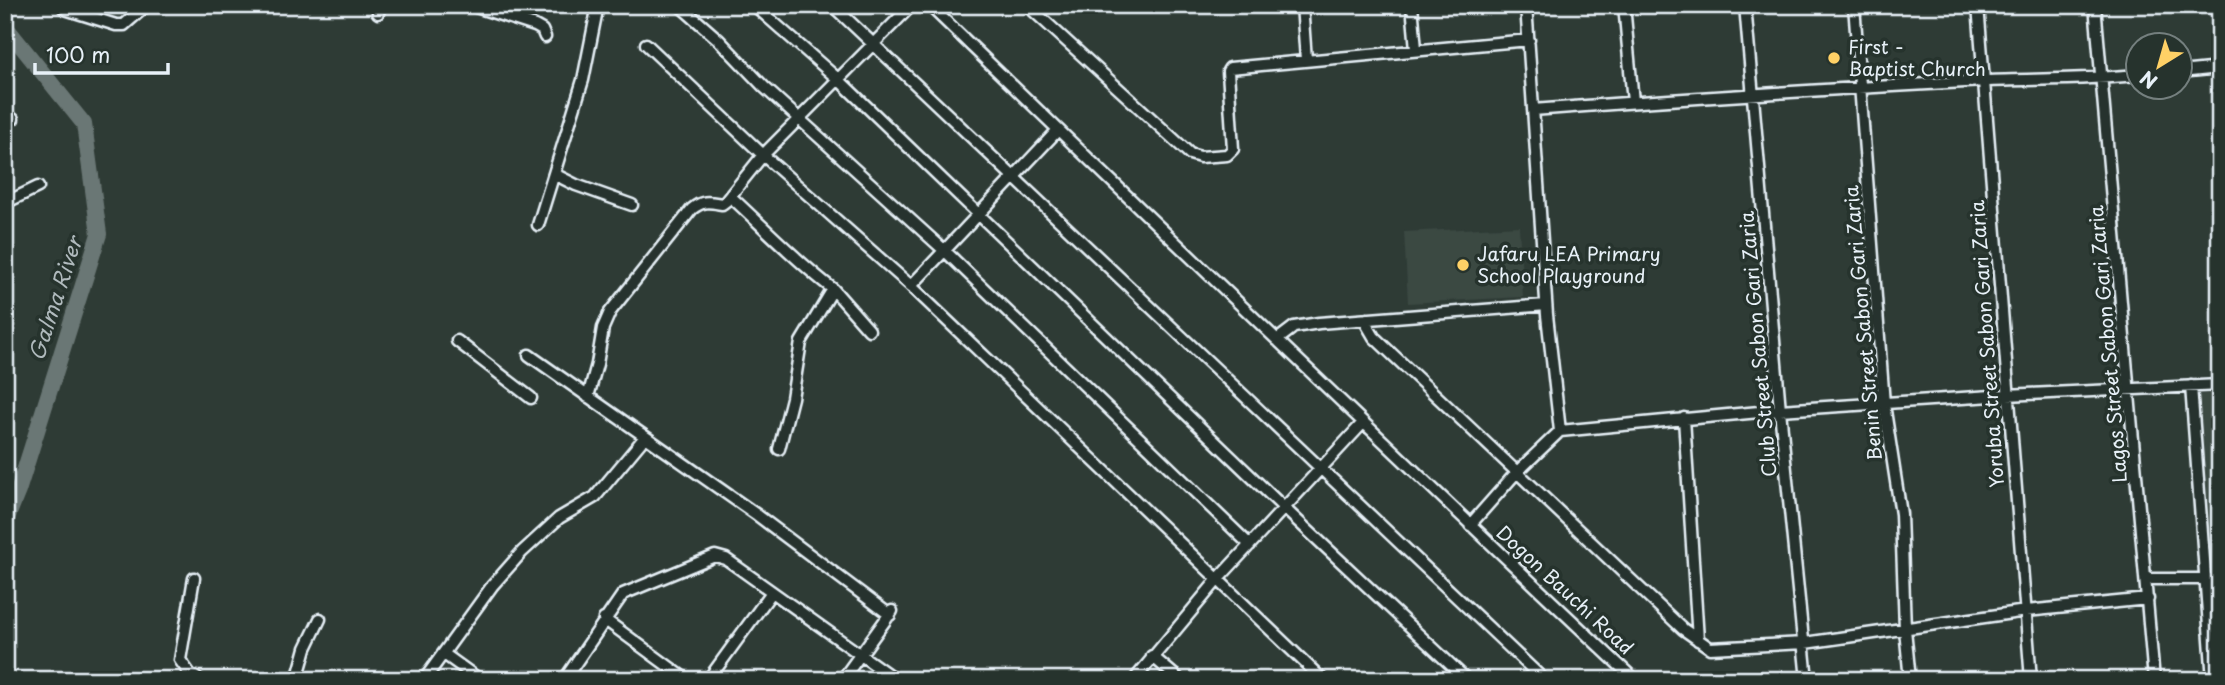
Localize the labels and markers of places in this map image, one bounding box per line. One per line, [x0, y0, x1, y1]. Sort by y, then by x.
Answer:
place label: First - Baptist Church [1848, 32, 1986, 82]
marker: First - Baptist Church [1826, 50, 1842, 66]
place label: Jafaru LEA Primary School Playground [1477, 239, 1661, 289]
marker: Jafaru LEA Primary School Playground [1455, 257, 1471, 273]

